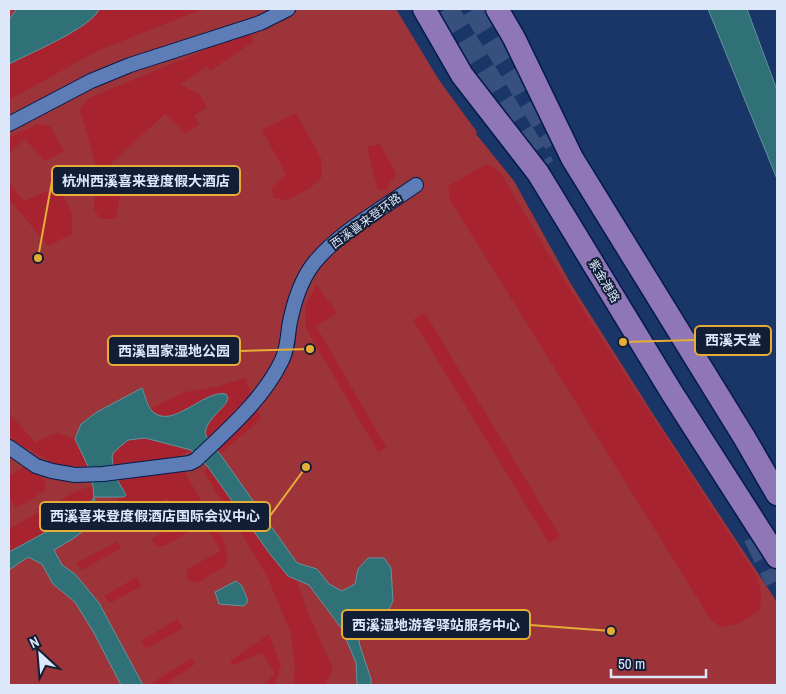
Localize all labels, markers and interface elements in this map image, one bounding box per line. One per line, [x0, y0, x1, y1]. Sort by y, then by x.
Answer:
callout: 杭州西溪喜来登度假大酒店 [52, 166, 240, 195]
text: 杭州西溪喜来登度假大酒店 [62, 172, 230, 190]
street label: 西溪喜来登环路 [327, 190, 405, 252]
street label: 紫金港路 [585, 256, 623, 306]
callout: 西溪天堂 [695, 326, 771, 355]
text: 西溪天堂 [705, 331, 761, 349]
callout: 西溪国家湿地公园 [108, 336, 240, 365]
text: 西溪国家湿地公园 [118, 342, 230, 360]
callout: 西溪喜来登度假酒店国际会议中心 [40, 502, 270, 531]
text: 西溪喜来登度假酒店国际会议中心 [50, 507, 260, 525]
callout: 西溪湿地游客驿站服务中心 [342, 610, 530, 639]
text: 西溪湿地游客驿站服务中心 [352, 616, 520, 634]
north arrow [15, 629, 65, 679]
text: N [27, 632, 42, 652]
scale bar [611, 646, 706, 678]
text: 50 m [618, 653, 645, 674]

